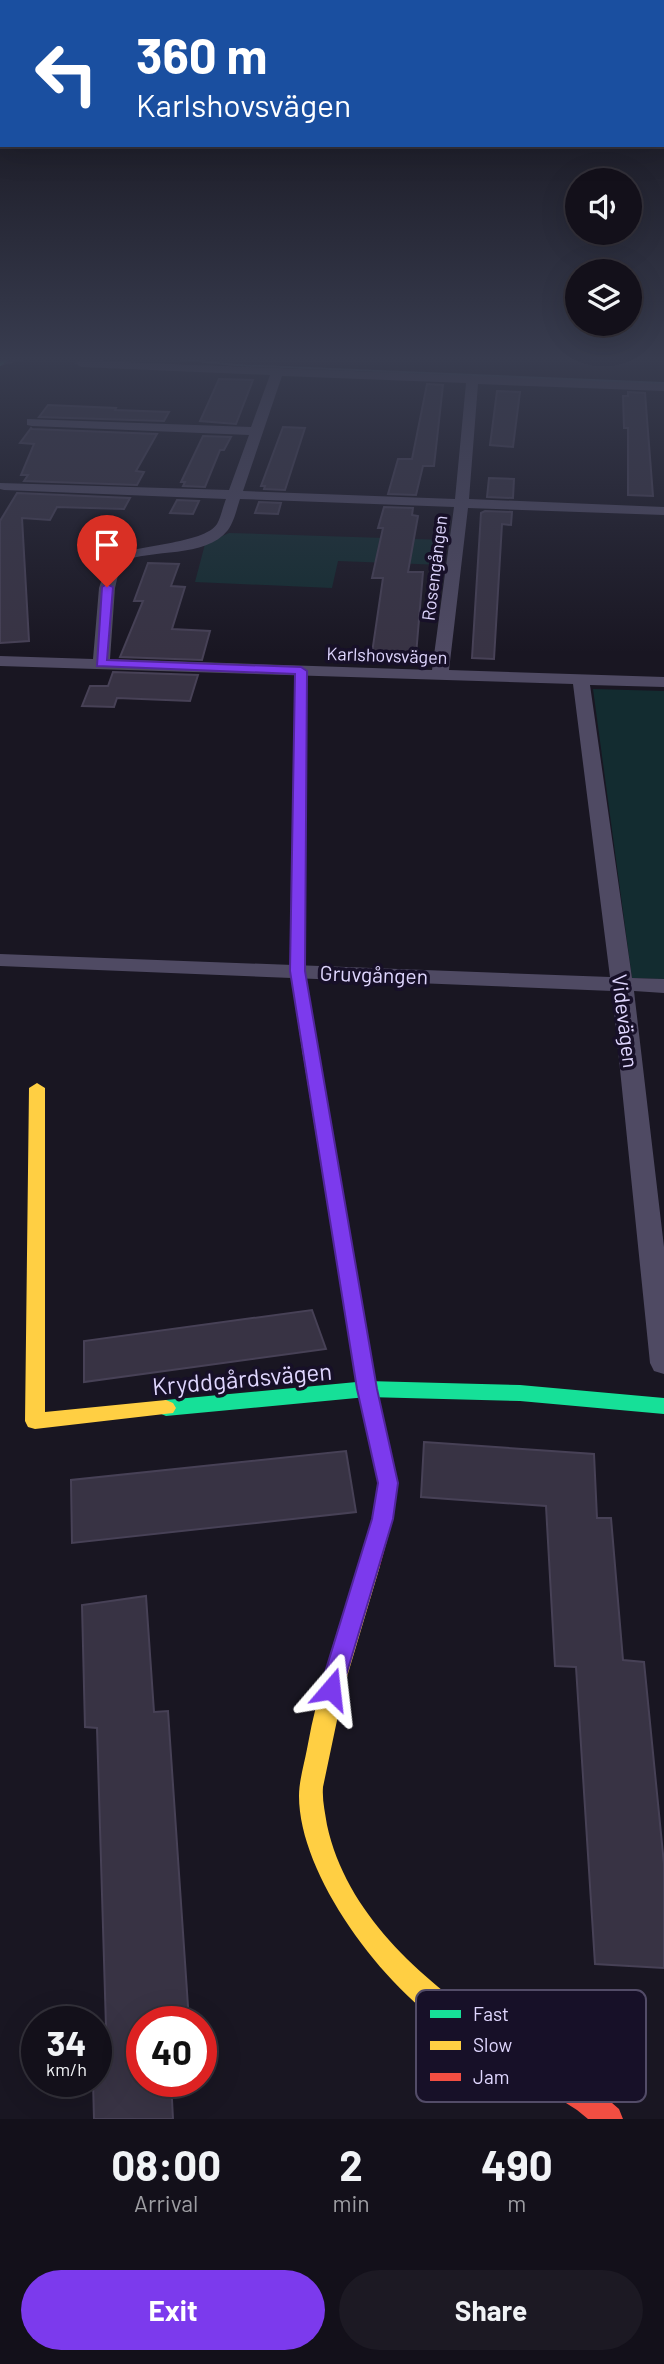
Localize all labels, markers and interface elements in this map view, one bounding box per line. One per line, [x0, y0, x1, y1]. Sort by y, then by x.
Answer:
text: 360 m [136, 25, 267, 84]
icon: left [21, 28, 112, 119]
text: Karlshovsvägen [136, 85, 351, 123]
map controls [565, 168, 642, 336]
button: sound [565, 168, 642, 245]
button: layers [565, 259, 642, 336]
street label: Rosengången [417, 514, 451, 622]
pin [77, 515, 137, 587]
icon: arrive [88, 526, 126, 564]
street label: Karlshovsvägen [326, 642, 448, 668]
street label: Gruvgången [319, 960, 429, 988]
street label: Videvägen [608, 973, 644, 1069]
street label: Kryddgårdsvägen [151, 1356, 333, 1400]
position arrow [294, 1652, 368, 1726]
legend [416, 1990, 646, 2102]
text: Fast [473, 2002, 509, 2025]
speed limit sign: 40 [126, 2006, 217, 2097]
text: 34 [46, 2021, 87, 2063]
text: Slow [473, 2033, 512, 2056]
text: km/h [46, 2058, 87, 2080]
text: Jam [473, 2065, 509, 2088]
text: 08:00 [111, 2139, 221, 2189]
text: 2 [339, 2139, 363, 2189]
text: 490 [481, 2139, 553, 2189]
text: Arrival [134, 2189, 198, 2217]
text: min [332, 2189, 370, 2217]
text: m [507, 2189, 526, 2217]
button: Exit [21, 2270, 325, 2350]
button: Share [339, 2270, 643, 2350]

